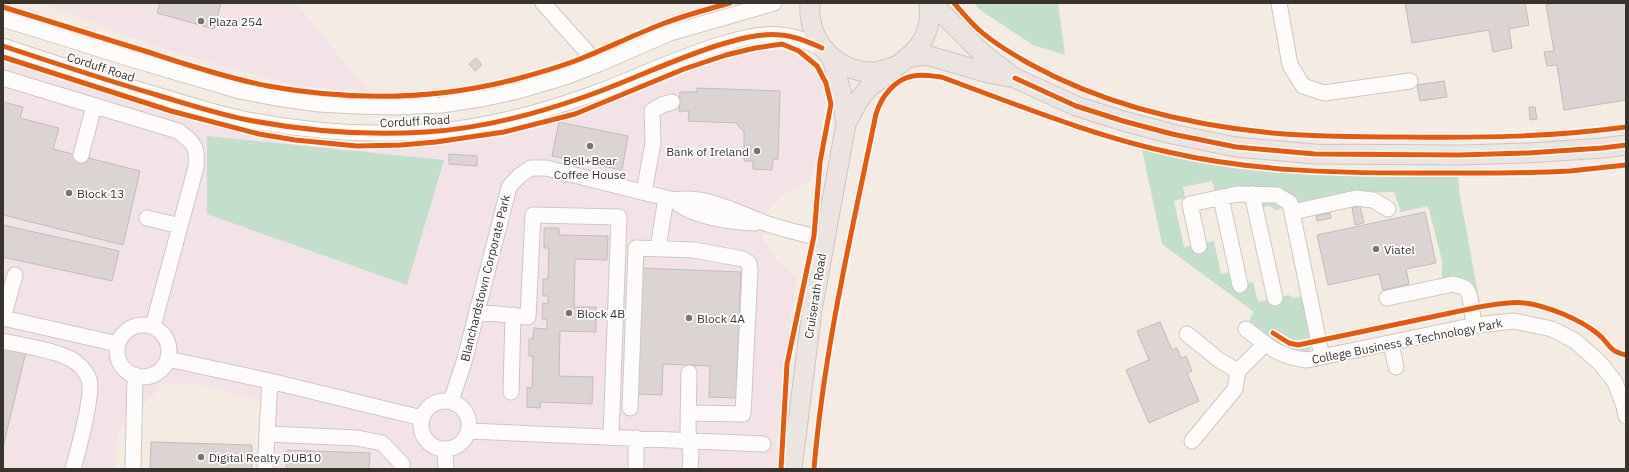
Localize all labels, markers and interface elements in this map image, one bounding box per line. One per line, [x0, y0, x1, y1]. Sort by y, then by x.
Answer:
place label: Plaza 254 [209, 14, 262, 29]
marker: Plaza 254 [196, 16, 206, 26]
street label: Corduff Road [65, 49, 137, 85]
street label: Corduff Road [379, 112, 451, 130]
marker: Bell+Bear Coffee House [585, 141, 595, 151]
place label: Bank of Ireland [666, 144, 749, 159]
marker: Bank of Ireland [752, 146, 762, 156]
place label: Bell+Bear Coffee House [554, 153, 627, 182]
place label: Block 13 [77, 186, 124, 201]
marker: Block 13 [64, 188, 74, 198]
street label: Blanchardstown Corporate Park [457, 192, 513, 363]
place label: Viatel [1384, 242, 1415, 257]
marker: Viatel [1371, 244, 1381, 254]
street label: Cruiserath Road [801, 252, 829, 340]
place label: Block 4B [577, 306, 625, 321]
marker: Block 4B [564, 308, 574, 318]
place label: Block 4A [697, 311, 745, 326]
marker: Block 4A [684, 313, 694, 323]
street label: College Business & Technology Park [1310, 315, 1504, 367]
place label: Digital Realty DUB10 [209, 450, 321, 465]
marker: Digital Realty DUB10 [196, 452, 206, 462]

